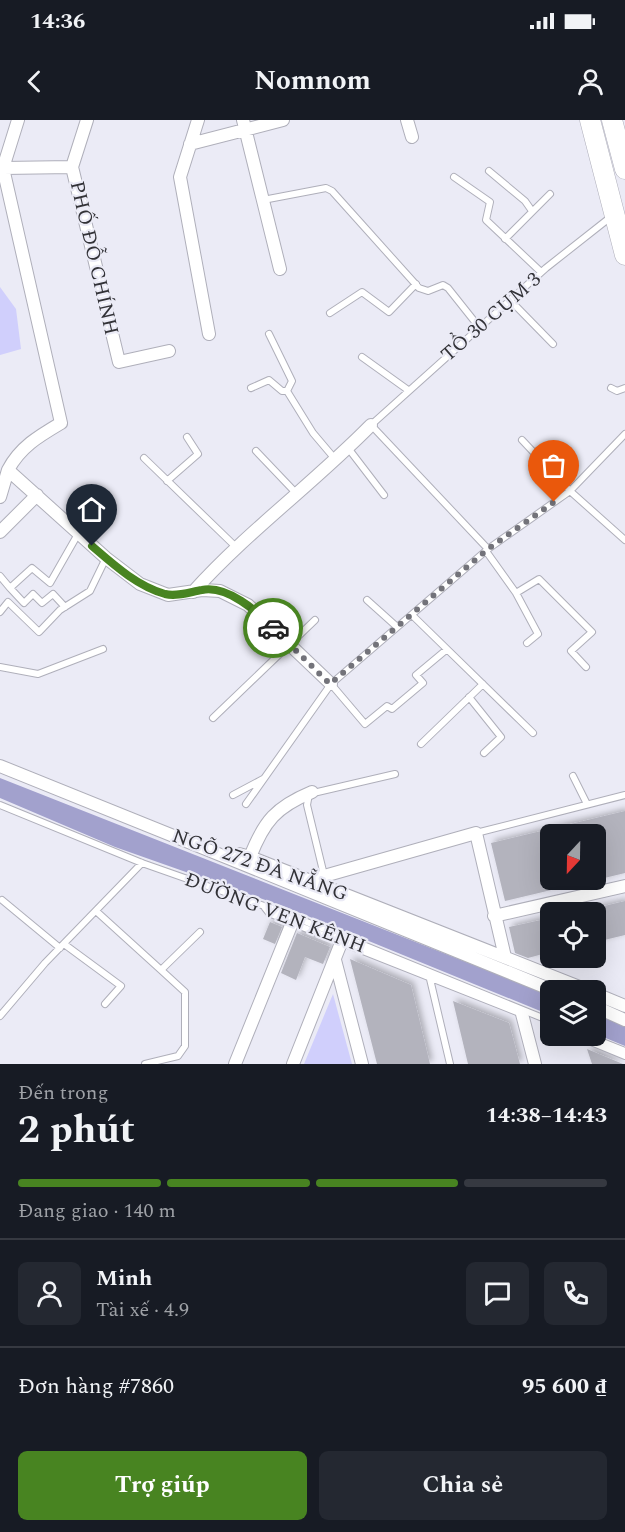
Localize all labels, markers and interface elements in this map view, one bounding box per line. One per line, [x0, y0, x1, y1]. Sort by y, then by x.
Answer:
text: 14:36 [30, 5, 85, 38]
text: Nomnom [254, 60, 371, 102]
icon: back [18, 65, 51, 98]
icon: person [574, 65, 607, 98]
street label: PHỐ ĐỖ CHÍNH [62, 178, 126, 338]
street label: TỔ 30 CỤM 3 [434, 265, 548, 369]
pin [528, 440, 579, 502]
icon: bag [537, 449, 570, 482]
pin [66, 484, 117, 546]
icon: home [75, 493, 108, 526]
courier [243, 598, 303, 658]
icon: car [257, 612, 290, 645]
street label: NGÕ 272 ĐÀ NẴNG [168, 821, 352, 909]
north arrow [540, 824, 606, 890]
map controls [540, 824, 606, 1046]
street label: ĐƯỜNG VEN KÊNH [180, 865, 370, 961]
button: locate [540, 902, 606, 968]
button: layers [540, 980, 606, 1046]
text: Đến trong [18, 1078, 108, 1108]
text: 14:38–14:43 [485, 1099, 607, 1132]
text: 2 phút [18, 1101, 135, 1160]
text: Đang giao · 140 m [18, 1196, 176, 1226]
button: person [18, 1262, 81, 1325]
text: Minh [96, 1262, 152, 1295]
button: chat [466, 1262, 529, 1325]
button: phone [544, 1262, 607, 1325]
text: Tài xế · 4.9 [96, 1295, 189, 1325]
text: Đơn hàng #7860 [18, 1370, 174, 1403]
text: 95 600 ₫ [522, 1370, 607, 1403]
button: Trợ giúp [18, 1451, 307, 1520]
button: Chia sẻ [319, 1451, 607, 1520]

